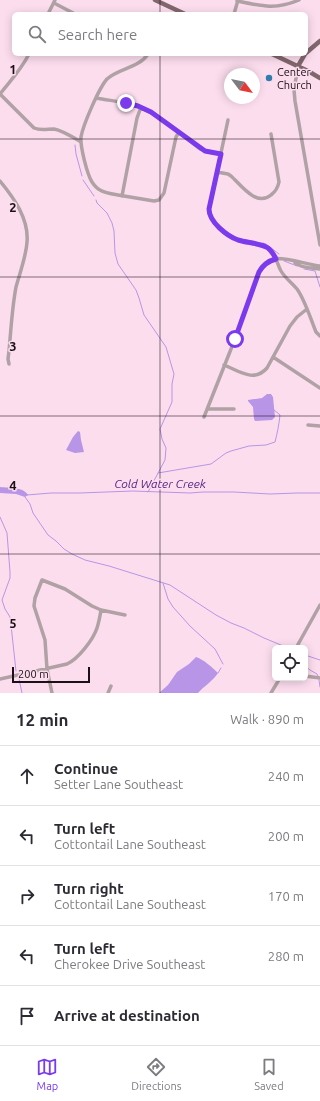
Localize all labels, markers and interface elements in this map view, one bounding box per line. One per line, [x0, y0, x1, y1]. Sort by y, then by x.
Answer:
search box [12, 12, 308, 56]
icon: search [26, 23, 48, 45]
text: Search here [58, 26, 137, 43]
text: 1 [9, 62, 17, 76]
place label: Center Church [277, 66, 312, 91]
north arrow [224, 68, 260, 104]
marker: Center Church [264, 73, 274, 83]
route end [117, 94, 135, 112]
text: 2 [9, 200, 17, 214]
route start [226, 330, 244, 348]
text: 3 [9, 339, 17, 353]
water label: Cold Water Creek [114, 477, 207, 490]
text: 4 [9, 478, 17, 492]
text: 5 [9, 616, 17, 630]
map controls [272, 645, 308, 681]
button: locate [272, 645, 308, 681]
scale bar [12, 665, 90, 684]
text: 200 m [18, 668, 49, 680]
text: 12 min [16, 710, 69, 729]
text: Walk · 890 m [230, 712, 304, 726]
text: Continue [54, 760, 118, 777]
icon: ahead [16, 765, 38, 787]
text: 240 m [268, 769, 304, 783]
text: Setter Lane Southeast [54, 777, 183, 791]
text: Turn left [54, 820, 115, 837]
icon: left [16, 825, 38, 847]
text: 200 m [268, 829, 304, 843]
text: Cottontail Lane Southeast [54, 837, 206, 851]
text: Turn right [54, 880, 124, 897]
icon: right [16, 885, 38, 907]
text: 170 m [268, 889, 304, 903]
text: Cottontail Lane Southeast [54, 897, 206, 911]
text: Turn left [54, 940, 115, 957]
icon: left [16, 945, 38, 967]
text: 280 m [268, 949, 304, 963]
text: Cherokee Drive Southeast [54, 957, 205, 971]
icon: arrive [16, 1005, 38, 1027]
text: Arrive at destination [54, 1007, 200, 1024]
tab: Map [36, 1056, 58, 1092]
tab: Directions [131, 1056, 182, 1092]
tab: Saved [254, 1056, 284, 1092]

